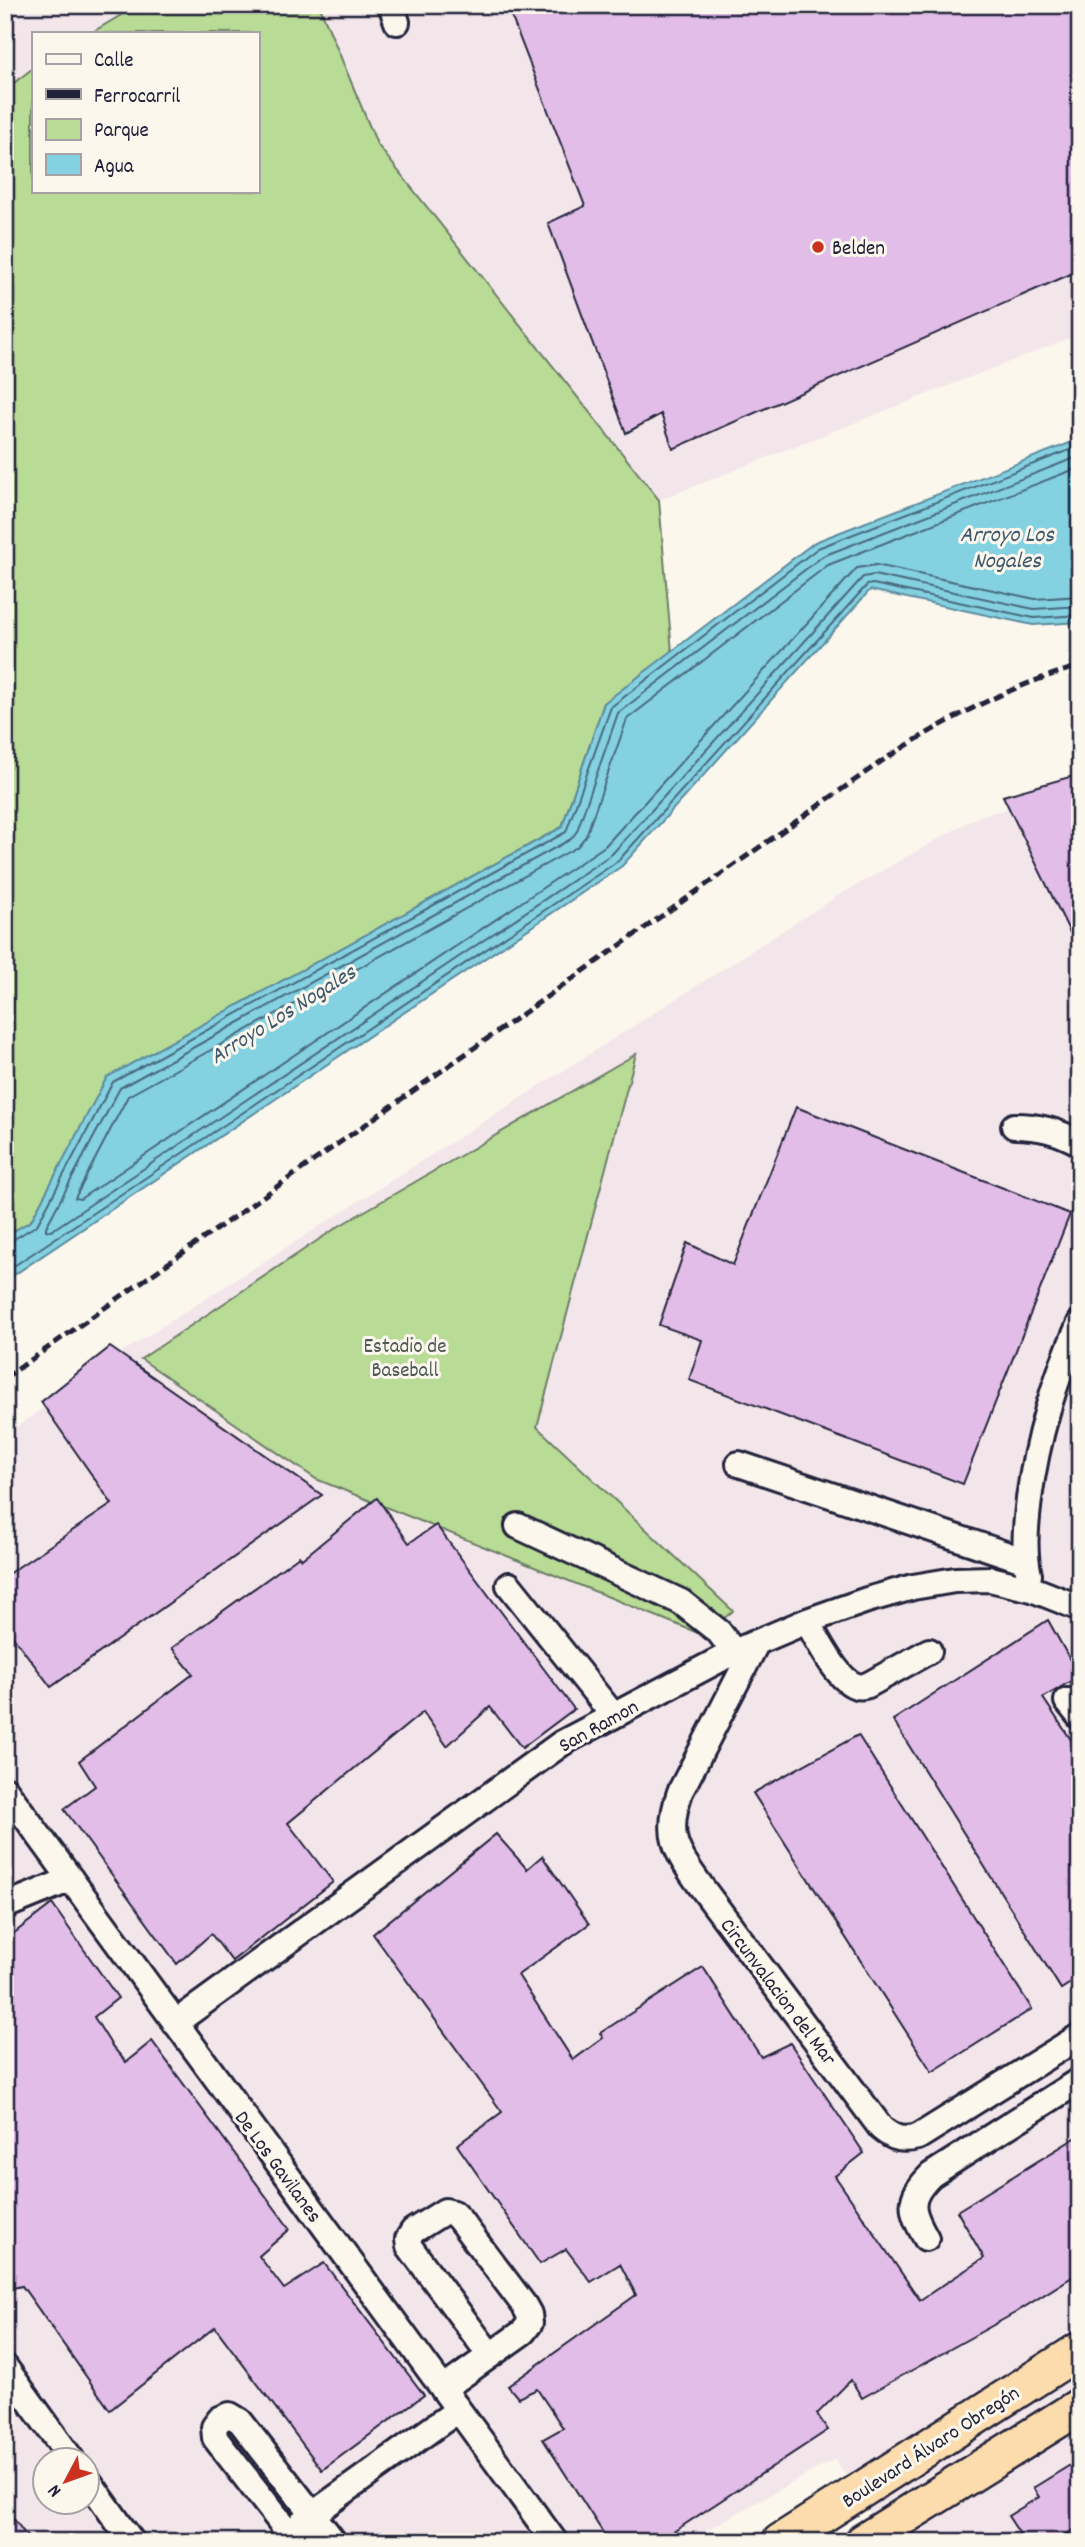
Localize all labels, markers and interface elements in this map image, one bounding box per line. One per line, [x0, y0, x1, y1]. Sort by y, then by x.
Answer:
legend [32, 32, 259, 192]
text: Calle [94, 47, 133, 77]
text: Ferrocarril [94, 83, 180, 113]
text: Parque [94, 117, 149, 147]
text: Agua [94, 153, 135, 183]
place label: Belden [832, 235, 885, 265]
marker: Belden [810, 239, 826, 255]
water label: Arroyo Los Nogales [960, 520, 1055, 579]
water label: Arroyo Los Nogales [204, 957, 365, 1074]
park label: Estadio de Baseball [364, 1333, 446, 1387]
street label: San Ramon [554, 1693, 645, 1762]
street label: Circunvalacion del Mar [711, 1913, 842, 2073]
street label: De Los Gavilanes [226, 2105, 328, 2230]
street label: Boulevard Álvaro Obregón [837, 2380, 1026, 2517]
north arrow [32, 2446, 102, 2516]
text: N [43, 2477, 69, 2502]

